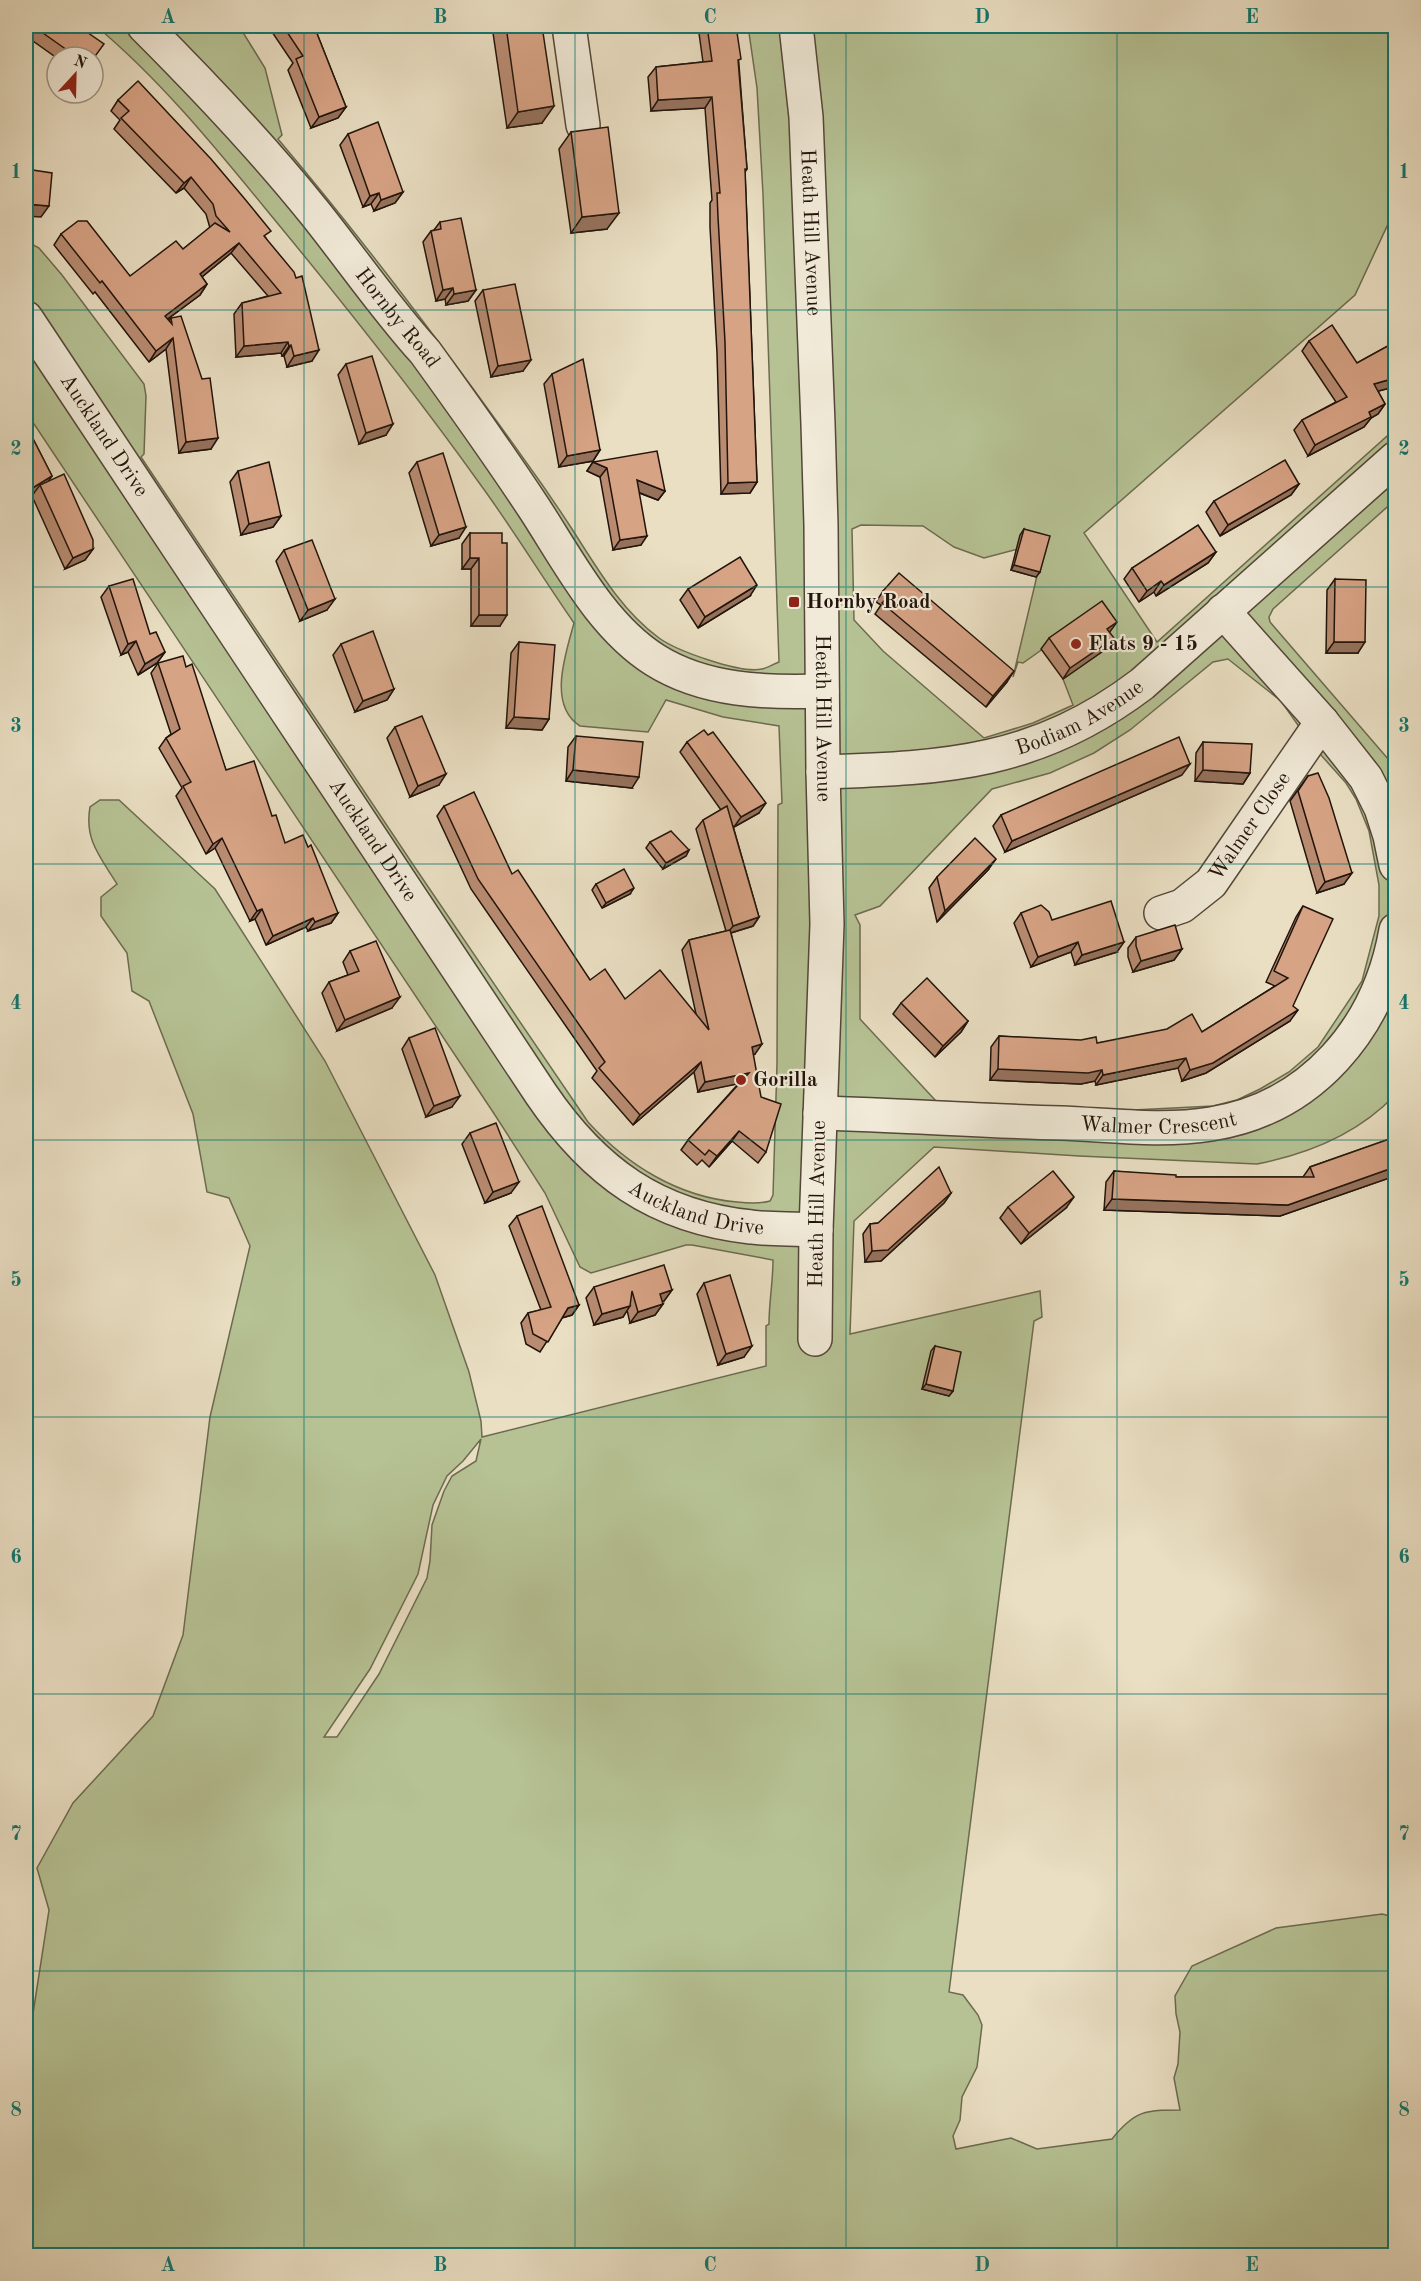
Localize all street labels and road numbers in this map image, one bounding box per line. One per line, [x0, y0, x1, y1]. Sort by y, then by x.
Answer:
street label: Heath Hill Avenue [797, 148, 824, 316]
street label: Hornby Road [351, 264, 443, 372]
street label: Auckland Drive [56, 370, 152, 500]
street label: Heath Hill Avenue [811, 634, 834, 802]
street label: Bodiam Avenue [1013, 676, 1147, 759]
street label: Walmer Close [1205, 768, 1295, 884]
street label: Auckland Drive [325, 775, 421, 905]
street label: Walmer Crescent [1079, 1108, 1239, 1138]
street label: Heath Hill Avenue [806, 1120, 830, 1288]
street label: Auckland Drive [624, 1177, 765, 1239]

